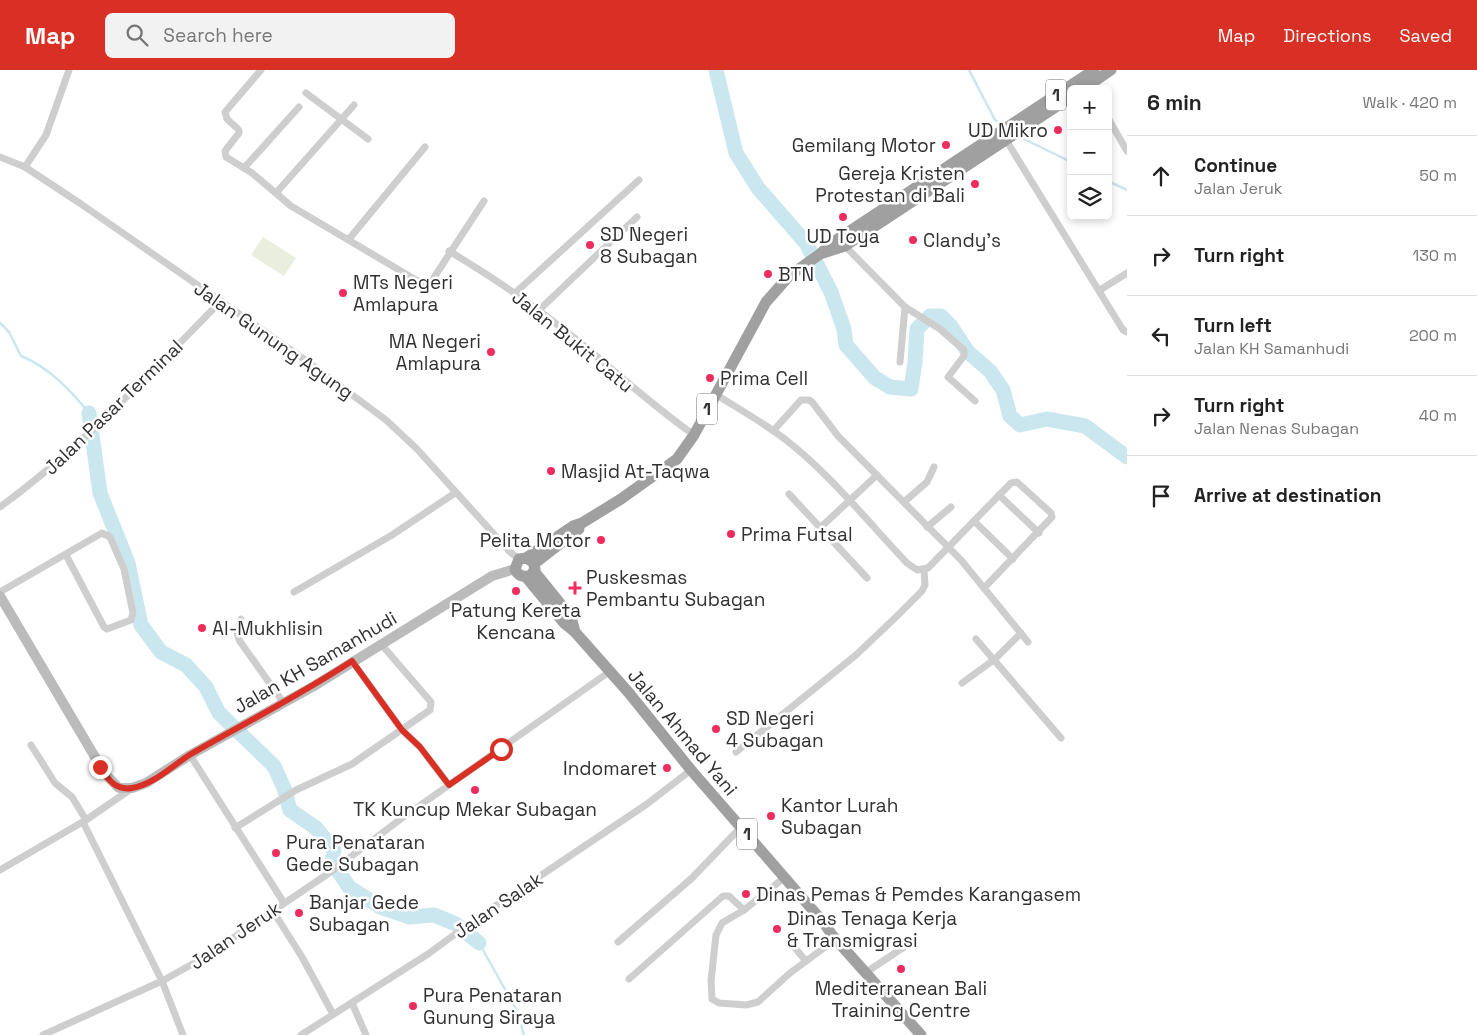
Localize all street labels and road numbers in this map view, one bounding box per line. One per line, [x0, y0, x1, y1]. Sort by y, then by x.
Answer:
road number: 1 [1046, 80, 1066, 110]
street label: Jalan Gunung Agung [189, 276, 358, 405]
street label: Jalan Bukit Catu [507, 285, 639, 398]
street label: Jalan Pasar Terminal [38, 334, 188, 480]
road number: 1 [697, 394, 717, 424]
street label: Jalan KH Samanhudi [229, 606, 401, 719]
street label: Jalan Ahmad Yani [622, 664, 743, 801]
road number: 1 [737, 819, 757, 850]
street label: Jalan Salak [449, 866, 548, 944]
street label: Jalan Jeruk [185, 896, 286, 975]

